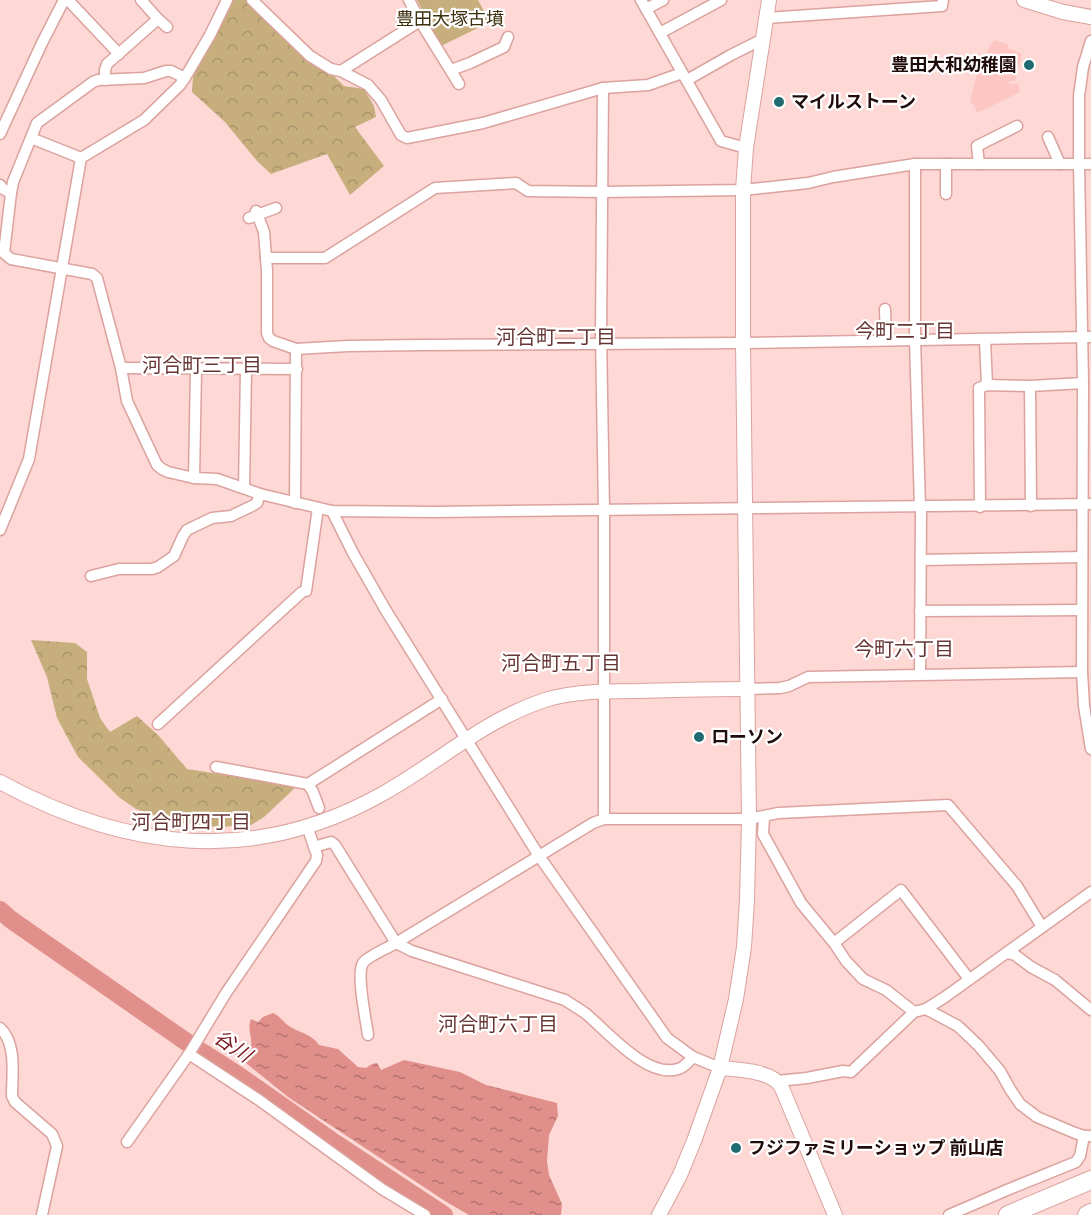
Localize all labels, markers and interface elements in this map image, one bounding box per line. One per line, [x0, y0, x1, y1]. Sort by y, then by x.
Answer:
park label: 豊田大塚古墳 [396, 8, 504, 30]
place label: 豊田大和幼稚園 [891, 54, 1017, 76]
marker: 豊田大和幼稚園 [1022, 58, 1036, 72]
place label: マイルストーン [791, 91, 916, 113]
marker: マイルストーン [772, 95, 786, 109]
district label: 今町二丁目 [855, 319, 955, 343]
district label: 河合町二丁目 [496, 325, 616, 349]
district label: 河合町三丁目 [142, 353, 262, 377]
district label: 今町六丁目 [854, 637, 954, 661]
district label: 河合町五丁目 [501, 651, 621, 675]
place label: ローソン [711, 726, 783, 748]
marker: ローソン [692, 730, 706, 744]
district label: 河合町四丁目 [131, 810, 251, 834]
district label: 河合町六丁目 [438, 1012, 558, 1036]
water label: 谷川 [210, 1025, 258, 1068]
place label: フジファミリーショップ 前山店 [748, 1137, 1003, 1159]
marker: フジファミリーショップ 前山店 [729, 1141, 743, 1155]

